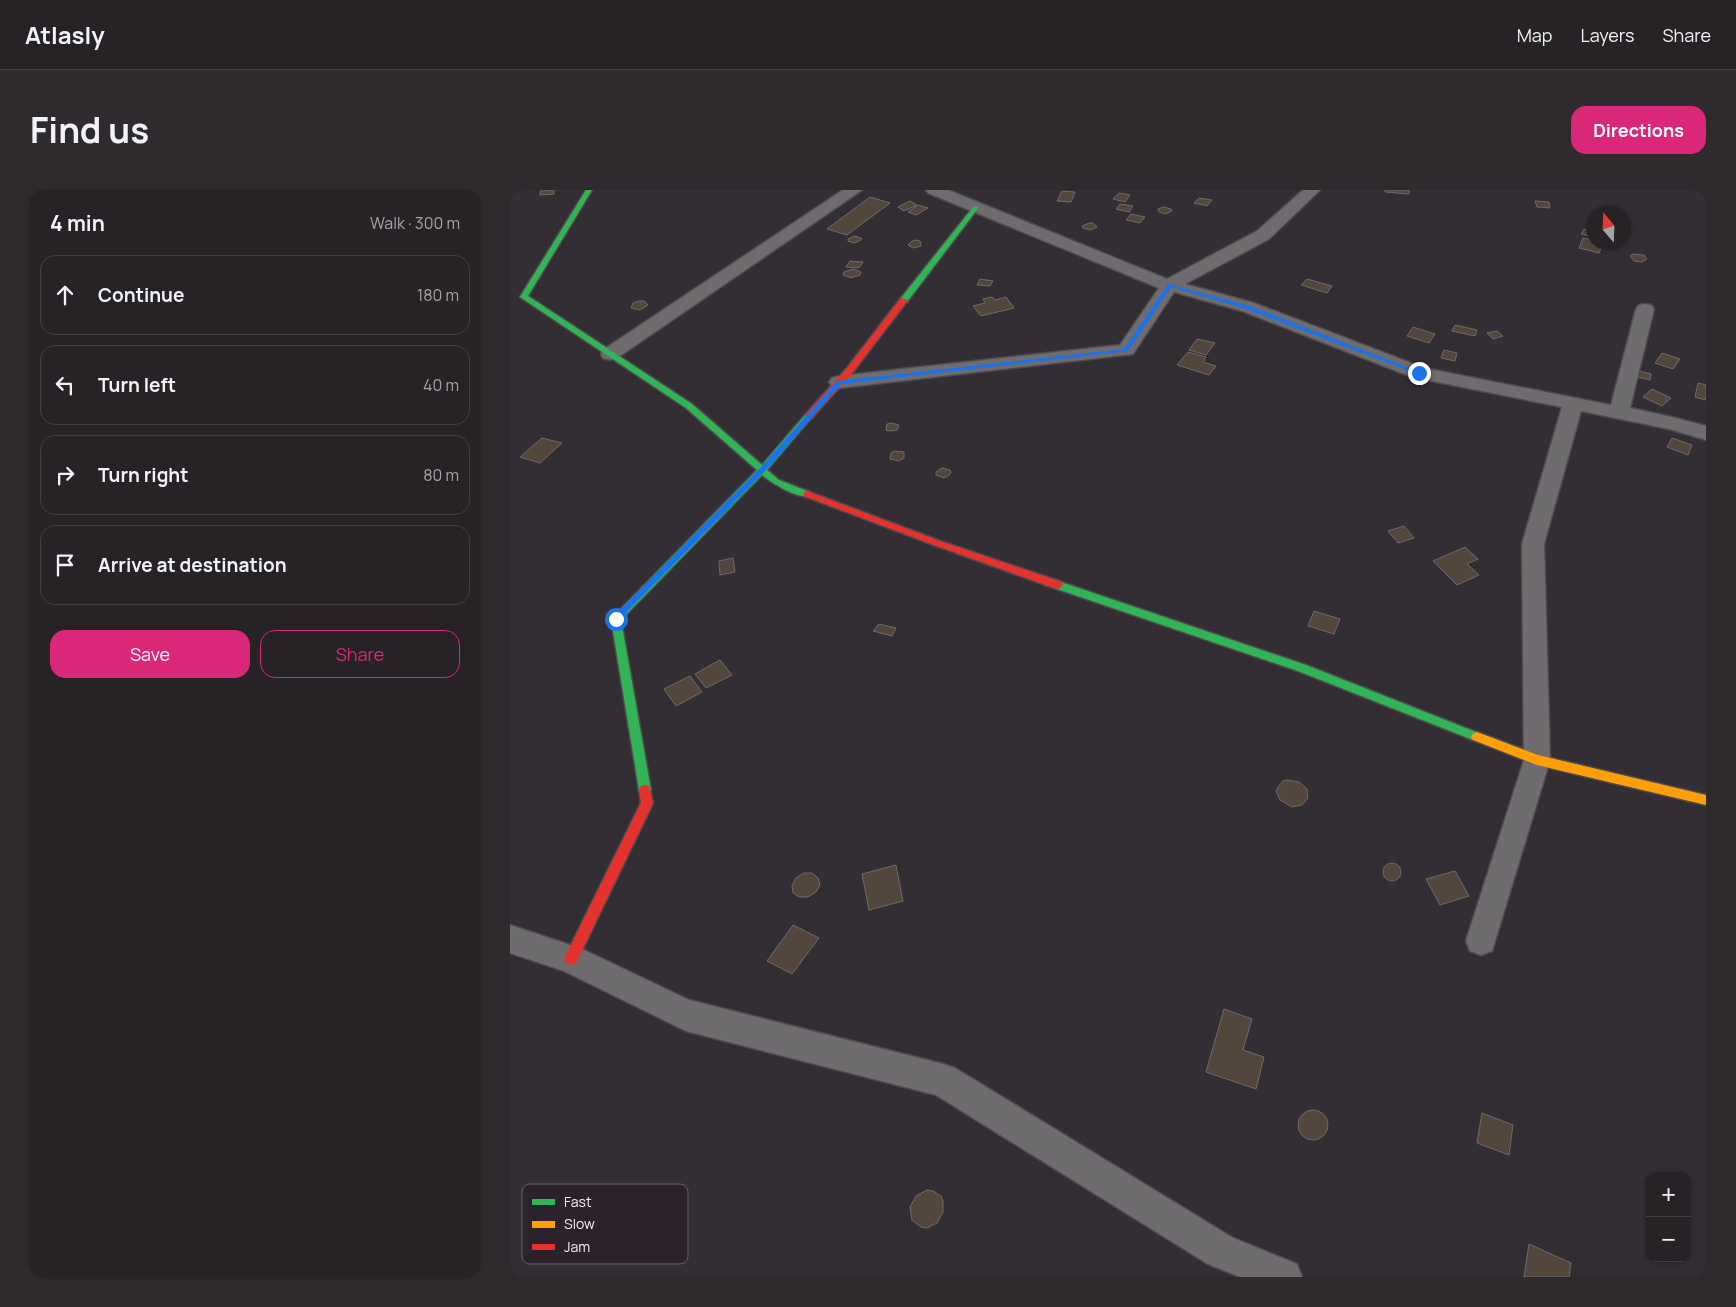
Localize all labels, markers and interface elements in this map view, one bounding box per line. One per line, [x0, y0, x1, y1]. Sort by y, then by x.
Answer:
text: Atlasly [25, 18, 105, 51]
text: Map [1517, 23, 1552, 47]
text: Layers [1580, 23, 1634, 47]
text: Share [1662, 23, 1711, 47]
text: Find us [30, 106, 149, 154]
button: Directions [1571, 106, 1706, 154]
north arrow [1586, 205, 1631, 250]
text: 4 min [50, 209, 105, 237]
text: Walk · 300 m [370, 212, 460, 234]
icon: ahead [51, 281, 79, 309]
text: Continue [98, 282, 184, 308]
text: 180 m [417, 284, 459, 306]
route end [1408, 362, 1431, 385]
icon: left [51, 371, 79, 399]
text: Turn left [98, 372, 176, 398]
text: 40 m [423, 374, 459, 396]
icon: right [51, 461, 79, 489]
text: Turn right [98, 462, 188, 488]
text: 80 m [423, 464, 459, 486]
icon: arrive [51, 551, 79, 579]
text: Arrive at destination [98, 552, 287, 578]
route start [605, 608, 628, 631]
button: Save [50, 630, 250, 678]
button: Share [260, 630, 460, 678]
map controls [1646, 1172, 1691, 1262]
button: + [1646, 1172, 1691, 1217]
legend [522, 1184, 688, 1264]
text: Fast [564, 1192, 592, 1211]
text: Slow [564, 1214, 595, 1233]
button: − [1646, 1217, 1691, 1262]
text: Jam [564, 1237, 590, 1256]

